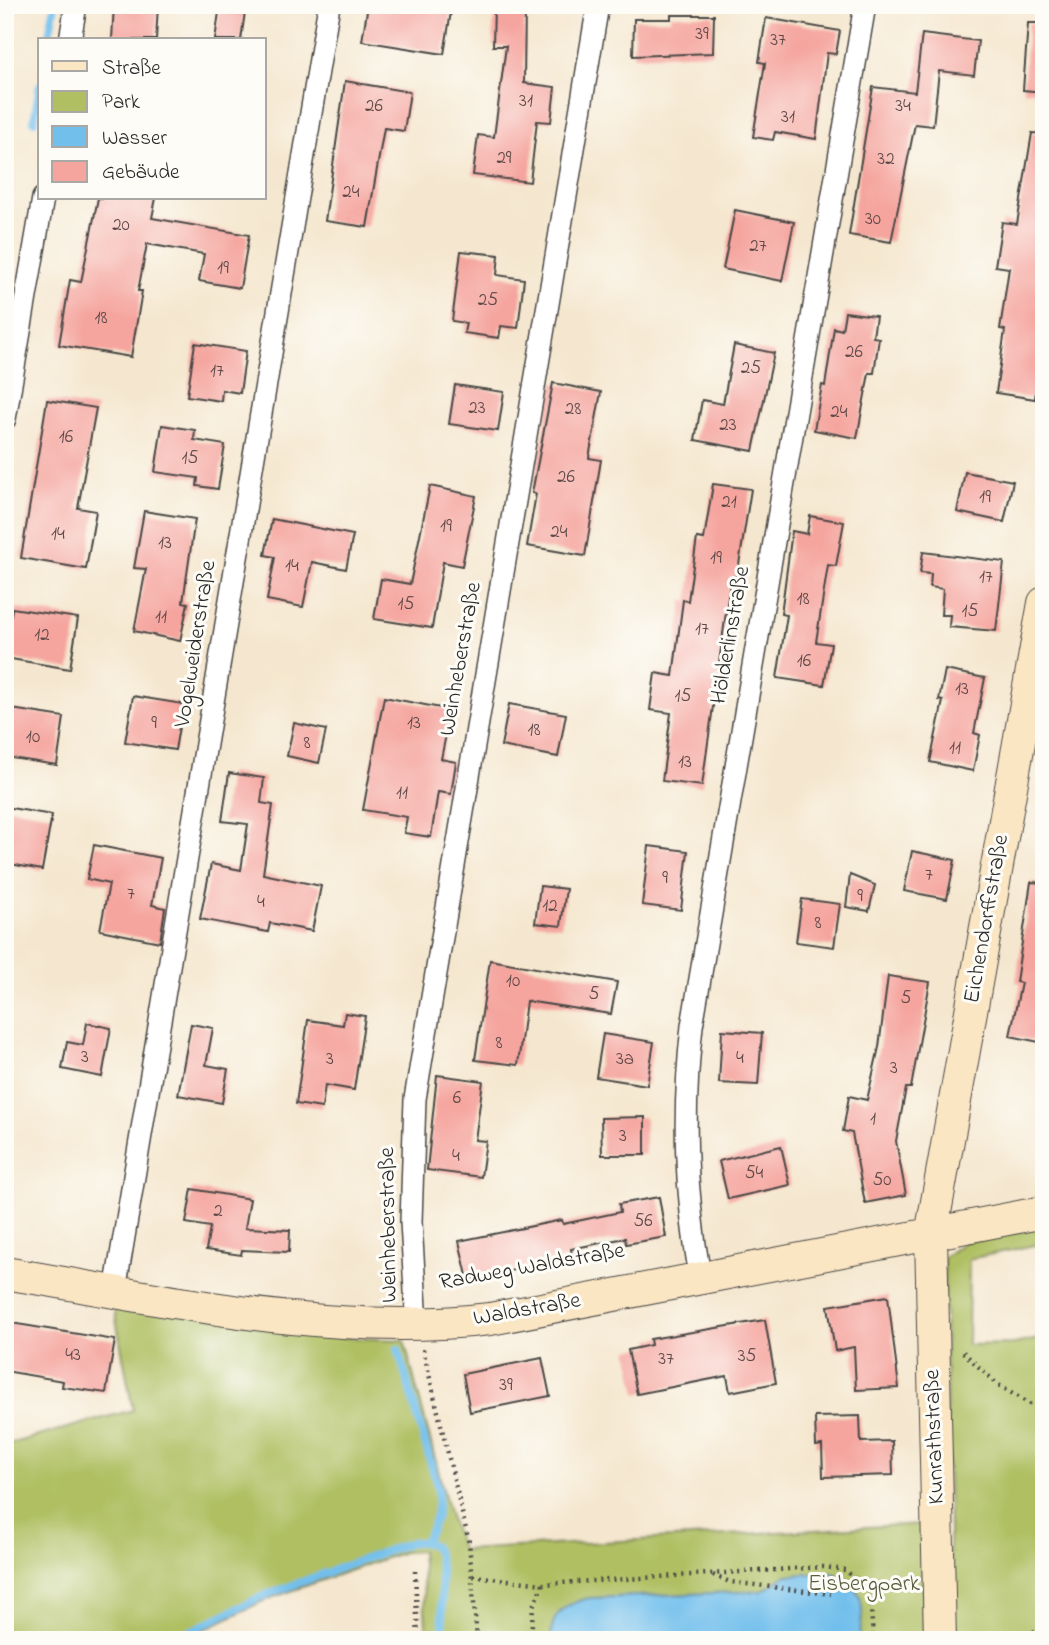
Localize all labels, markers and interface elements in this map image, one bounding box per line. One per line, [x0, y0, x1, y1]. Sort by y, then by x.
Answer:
house number: 39 [695, 21, 709, 48]
house number: 37 [770, 27, 786, 54]
legend [38, 38, 266, 200]
text: Straße [102, 54, 161, 84]
text: Park [102, 88, 141, 118]
house number: 31 [519, 88, 533, 115]
house number: 26 [365, 93, 383, 120]
house number: 34 [895, 93, 911, 120]
house number: 31 [781, 104, 795, 131]
text: Wasser [102, 124, 167, 154]
house number: 29 [496, 145, 512, 172]
house number: 32 [877, 146, 895, 173]
text: Gebäude [102, 158, 180, 188]
house number: 24 [342, 179, 360, 206]
house number: 30 [865, 206, 881, 233]
house number: 20 [112, 212, 130, 239]
house number: 27 [749, 233, 767, 260]
house number: 19 [217, 255, 229, 282]
house number: 25 [478, 287, 498, 314]
house number: 18 [94, 305, 108, 332]
house number: 26 [845, 339, 863, 366]
house number: 25 [741, 355, 761, 382]
house number: 17 [210, 358, 224, 385]
house number: 23 [468, 395, 486, 422]
house number: 28 [565, 396, 581, 423]
house number: 24 [830, 399, 848, 426]
house number: 23 [719, 412, 737, 439]
house number: 16 [59, 424, 73, 451]
house number: 15 [182, 445, 199, 472]
house number: 26 [557, 464, 575, 491]
house number: 19 [979, 484, 991, 511]
house number: 21 [721, 489, 737, 516]
house number: 19 [440, 513, 452, 540]
house number: 24 [550, 519, 568, 546]
house number: 14 [51, 521, 65, 548]
house number: 13 [158, 530, 172, 557]
house number: 19 [710, 545, 722, 572]
house number: 14 [285, 553, 299, 580]
street label: Vogelweiderstraße [166, 558, 227, 731]
street label: Hölderlinstraße [703, 563, 759, 707]
house number: 17 [979, 564, 993, 591]
street label: Weinheberstraße [431, 579, 491, 739]
house number: 18 [796, 586, 810, 613]
house number: 15 [398, 591, 415, 618]
house number: 15 [962, 598, 979, 625]
house number: 11 [155, 604, 167, 631]
house number: 17 [695, 616, 709, 643]
house number: 12 [34, 622, 50, 649]
house number: 16 [797, 648, 811, 675]
house number: 13 [955, 676, 969, 703]
house number: 15 [675, 683, 692, 710]
house number: 9 [151, 710, 157, 737]
house number: 13 [407, 710, 421, 737]
house number: 18 [527, 717, 541, 744]
house number: 10 [26, 724, 40, 751]
house number: 8 [303, 730, 311, 757]
house number: 11 [949, 735, 961, 762]
house number: 13 [678, 749, 692, 776]
house number: 11 [396, 780, 408, 807]
street label: Eichendorffstraße [956, 831, 1018, 1006]
house number: 7 [925, 862, 933, 889]
house number: 9 [662, 865, 668, 892]
house number: 7 [127, 881, 135, 908]
house number: 9 [857, 883, 863, 910]
house number: 4 [257, 889, 265, 916]
house number: 12 [542, 893, 558, 920]
house number: 8 [814, 910, 822, 937]
house number: 10 [506, 968, 520, 995]
house number: 5 [589, 981, 600, 1008]
house number: 5 [901, 985, 912, 1012]
house number: 8 [495, 1030, 503, 1057]
house number: 3 [81, 1044, 89, 1071]
house number: 4 [736, 1045, 744, 1072]
house number: 3 [326, 1046, 334, 1073]
house number: 3a [616, 1046, 634, 1073]
house number: 3 [890, 1055, 898, 1082]
house number: 6 [453, 1085, 461, 1112]
house number: 1 [870, 1106, 876, 1133]
house number: 3 [619, 1123, 627, 1150]
house number: 4 [452, 1143, 460, 1170]
street label: Weinheberstraße [371, 1146, 407, 1303]
house number: 54 [745, 1160, 764, 1187]
house number: 50 [872, 1167, 892, 1194]
house number: 2 [213, 1198, 223, 1225]
house number: 56 [633, 1208, 653, 1235]
street label: Radweg Waldstraße [437, 1234, 628, 1301]
street label: Waldstraße [471, 1284, 584, 1336]
house number: 43 [65, 1342, 81, 1369]
house number: 35 [738, 1343, 756, 1370]
house number: 37 [658, 1346, 674, 1373]
street label: Kunrathstraße [916, 1368, 954, 1505]
house number: 39 [499, 1372, 513, 1399]
park label: Eisbergpark [808, 1568, 921, 1602]

